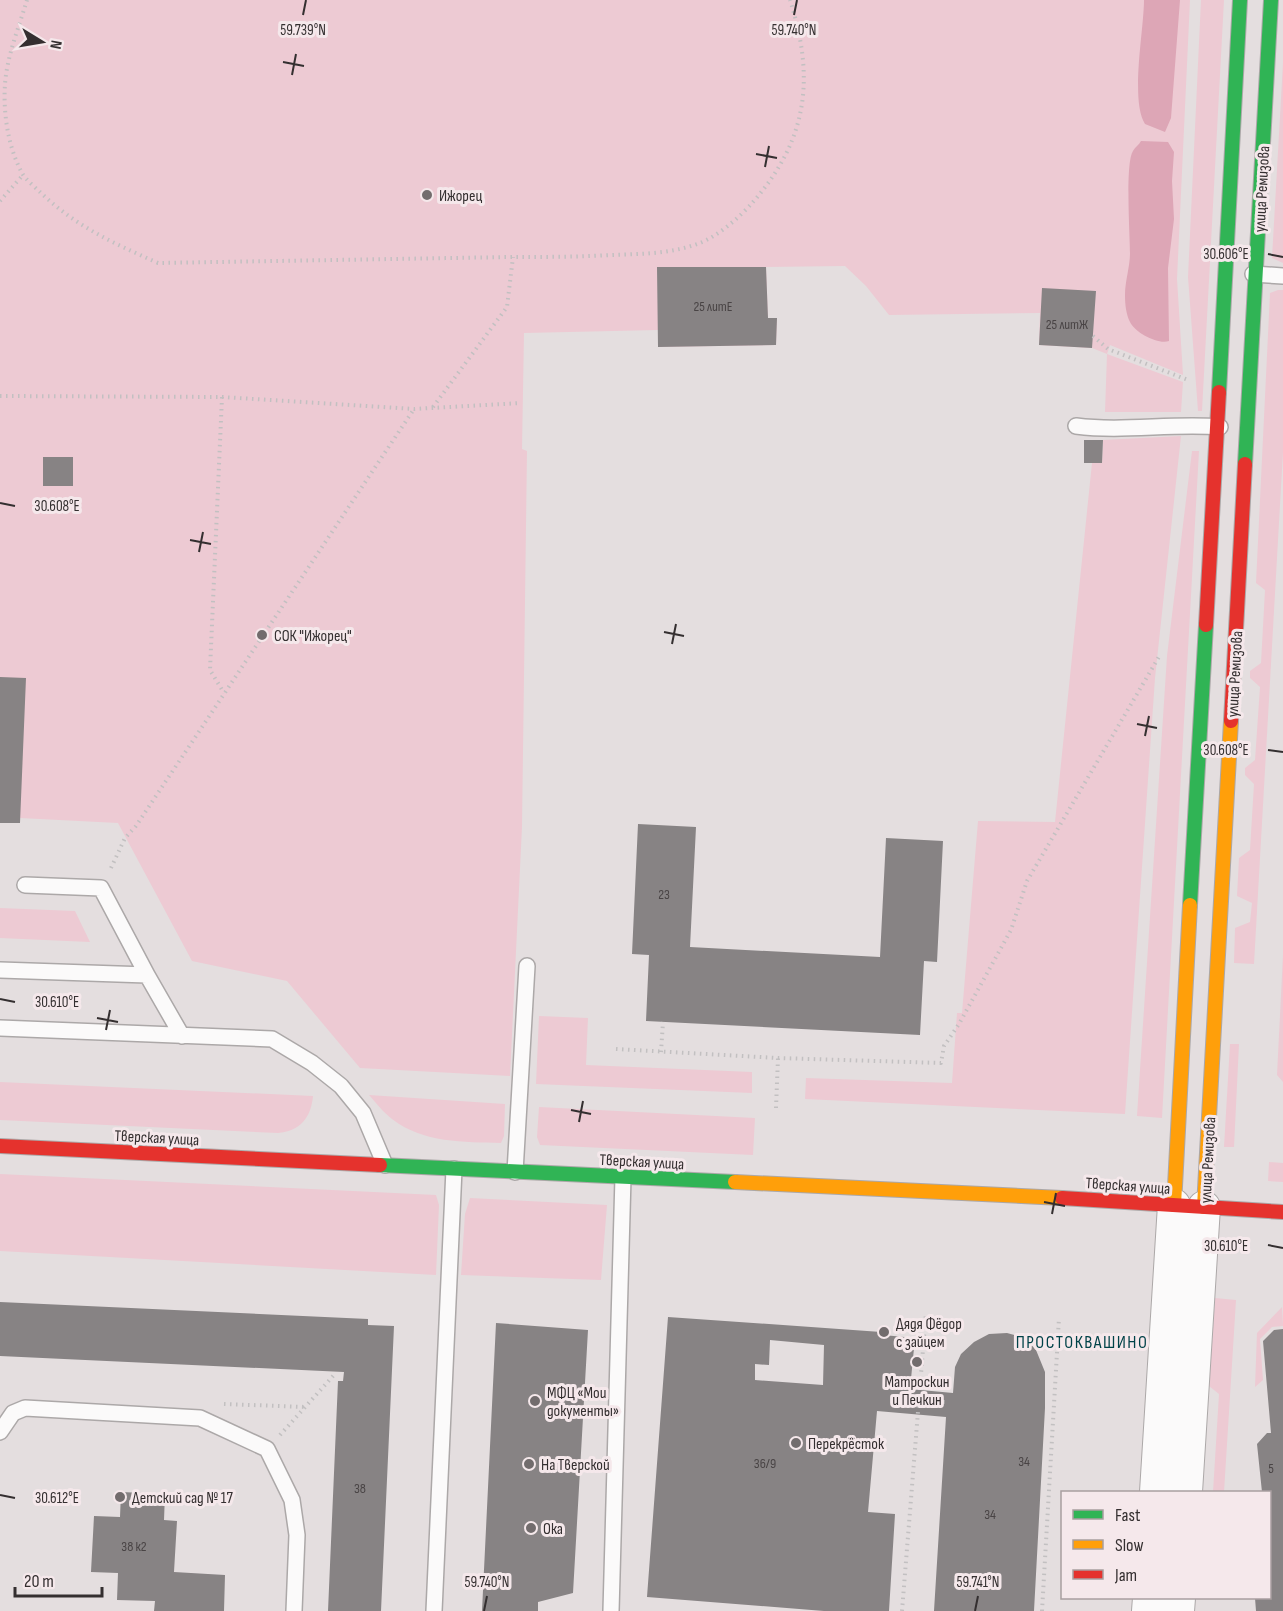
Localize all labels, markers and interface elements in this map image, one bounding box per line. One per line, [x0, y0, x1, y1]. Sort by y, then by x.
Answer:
north arrow [12, 12, 72, 72]
text: 59.739°N [280, 21, 326, 40]
text: 59.740°N [772, 21, 816, 40]
text: N [45, 39, 65, 51]
street label: улица Ремизова [1251, 145, 1274, 233]
place label: Ижорец [439, 187, 482, 206]
marker: Ижорец [420, 188, 434, 202]
text: 30.606°E [1203, 245, 1249, 264]
house number: 25 литЕ [693, 298, 733, 315]
house number: 25 литЖ [1046, 316, 1088, 333]
text: 30.608°E [34, 497, 80, 516]
place label: СОК "Ижорец" [274, 627, 352, 646]
marker: СОК "Ижорец" [255, 628, 269, 642]
street label: улица Ремизова [1224, 630, 1247, 718]
text: 30.608°E [1203, 741, 1249, 760]
house number: 23 [658, 886, 670, 903]
text: 30.610°E [35, 993, 79, 1012]
street label: улица Ремизова [1197, 1116, 1220, 1204]
street label: Тверская улица [114, 1127, 200, 1150]
street label: Тверская улица [599, 1151, 685, 1174]
street label: Тверская улица [1085, 1174, 1171, 1199]
text: 30.610°E [1204, 1237, 1248, 1256]
place label: Дядя Фёдор с зайцем [896, 1315, 962, 1352]
marker: Дядя Фёдор с зайцем [877, 1325, 891, 1339]
district label: ПРОСТОКВАШИНО [1016, 1332, 1148, 1353]
marker: Матроскин и Печкин [910, 1355, 924, 1369]
place label: Матроскин и Печкин [884, 1373, 950, 1410]
place label: МФЦ «Мои документы» [547, 1384, 619, 1421]
marker: МФЦ «Мои документы» [528, 1394, 542, 1408]
place label: Перекрёсток [808, 1435, 885, 1454]
marker: Перекрёсток [789, 1436, 803, 1450]
house number: 34 [1018, 1453, 1030, 1470]
house number: 36/9 [754, 1455, 776, 1472]
place label: На Тверской [541, 1456, 610, 1475]
marker: На Тверской [522, 1457, 536, 1471]
house number: 5 [1268, 1460, 1274, 1477]
house number: 38 [354, 1480, 366, 1497]
text: 30.612°E [35, 1489, 79, 1508]
place label: Детский сад № 17 [132, 1489, 233, 1508]
marker: Детский сад № 17 [113, 1490, 127, 1504]
legend [1061, 1491, 1271, 1599]
text: Fast [1115, 1505, 1141, 1526]
house number: 34 [984, 1506, 996, 1523]
place label: Ока [543, 1520, 563, 1539]
marker: Ока [524, 1521, 538, 1535]
text: Slow [1115, 1535, 1144, 1556]
house number: 38 к2 [121, 1538, 147, 1555]
scale bar [15, 1560, 102, 1598]
text: Jam [1114, 1565, 1137, 1586]
text: 20 m [24, 1571, 54, 1592]
text: 59.740°N [465, 1573, 509, 1592]
text: 59.741°N [957, 1573, 999, 1592]

